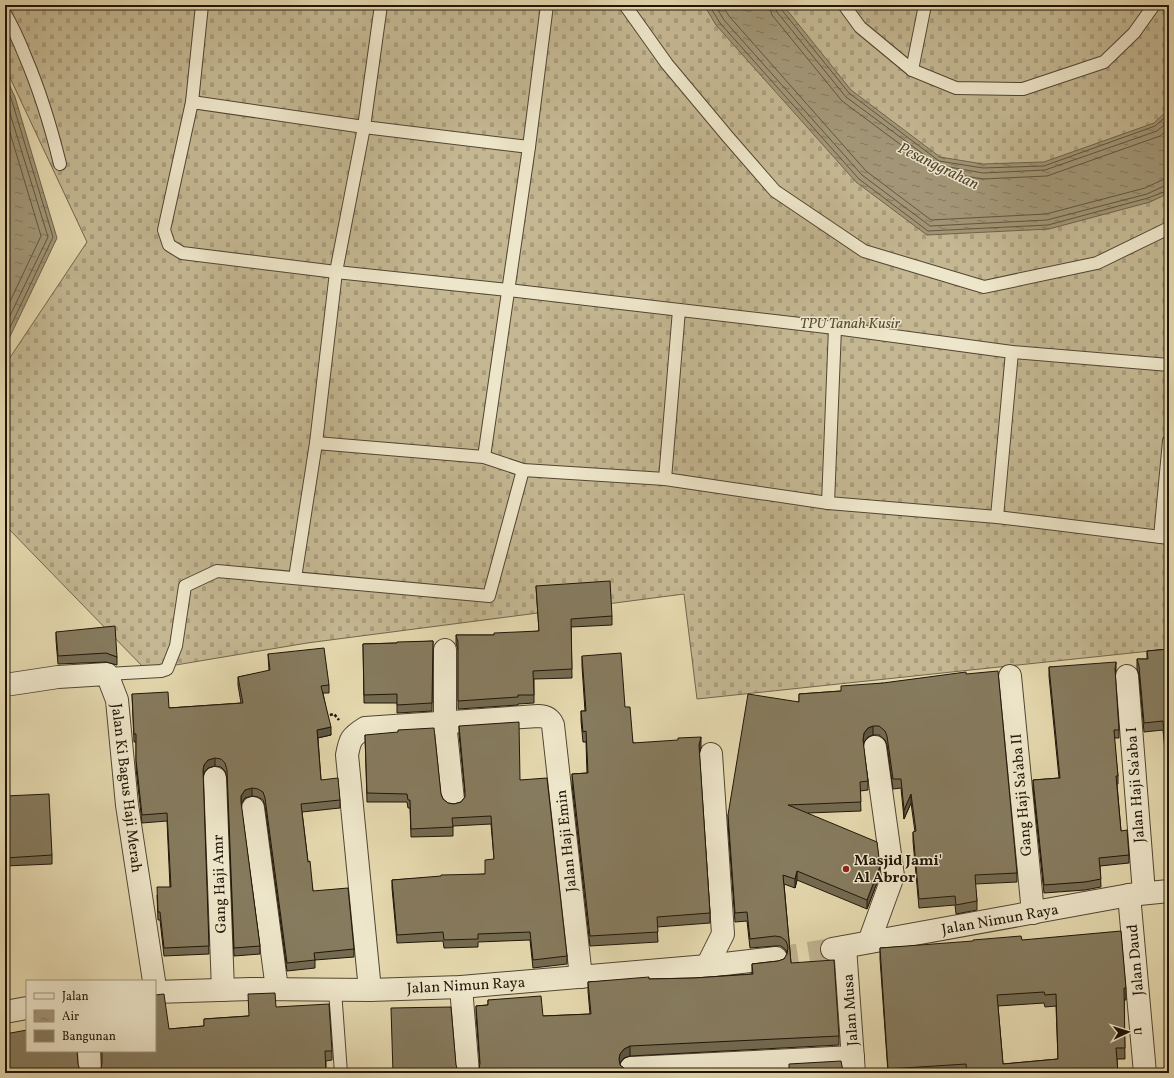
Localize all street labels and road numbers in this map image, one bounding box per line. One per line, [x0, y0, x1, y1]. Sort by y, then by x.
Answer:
street label: Jalan Ki Bagus Haji Merah [105, 702, 146, 874]
street label: Jalan Haji Sa'aba I [1122, 726, 1151, 843]
street label: Gang Haji Sa'aba II [1007, 733, 1038, 857]
street label: Jalan Haji Emin [552, 789, 583, 893]
street label: Gang Haji Amr [208, 834, 233, 934]
street label: Jalan Nimun Raya [940, 900, 1060, 941]
street label: Jalan Daud [1123, 923, 1150, 996]
street label: Jalan Nimun Raya [406, 973, 526, 1000]
street label: Jalan Musa [838, 973, 864, 1047]

